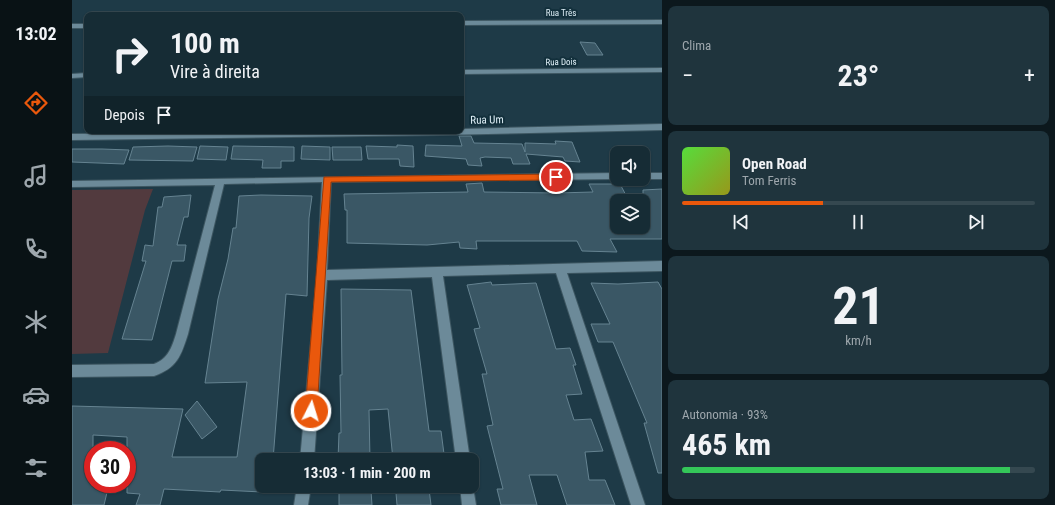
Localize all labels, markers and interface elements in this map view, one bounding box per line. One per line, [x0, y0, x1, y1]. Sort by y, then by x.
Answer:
street label: Rua Três [546, 8, 576, 18]
text: 13:02 [15, 23, 57, 44]
text: 100 m [170, 27, 240, 60]
icon: right [104, 28, 156, 80]
text: Clima [682, 38, 711, 53]
street label: Rua Dois [545, 57, 577, 67]
text: 23° [838, 58, 880, 93]
text: Vire à direita [170, 61, 260, 82]
text: − [682, 63, 693, 88]
text: + [1024, 63, 1035, 88]
icon: directions [22, 89, 50, 117]
icon: arrive [153, 104, 175, 126]
text: Depois [104, 106, 145, 124]
street label: Rua Um [470, 113, 504, 127]
map controls [610, 146, 650, 234]
button: sound [610, 146, 650, 186]
text: Open Road [742, 155, 807, 173]
pin [539, 160, 573, 194]
icon: music [22, 162, 50, 190]
icon: arrive [545, 166, 567, 188]
text: Tom Ferris [742, 173, 796, 188]
button: layers [610, 194, 650, 234]
icon: previous [730, 211, 752, 233]
icon: pause [847, 211, 869, 233]
icon: next [965, 211, 987, 233]
icon: phone [22, 235, 50, 263]
text: 21 [832, 276, 885, 337]
icon: climate [22, 308, 50, 336]
text: km/h [845, 333, 872, 348]
icon: car [22, 381, 50, 409]
position arrow [290, 390, 332, 432]
text: Autonomia · 93% [682, 407, 768, 422]
text: 465 km [682, 427, 771, 462]
speed limit sign: 30 [84, 441, 136, 493]
icon: filters [22, 454, 50, 482]
text: 13:03 · 1 min · 200 m [303, 464, 431, 482]

